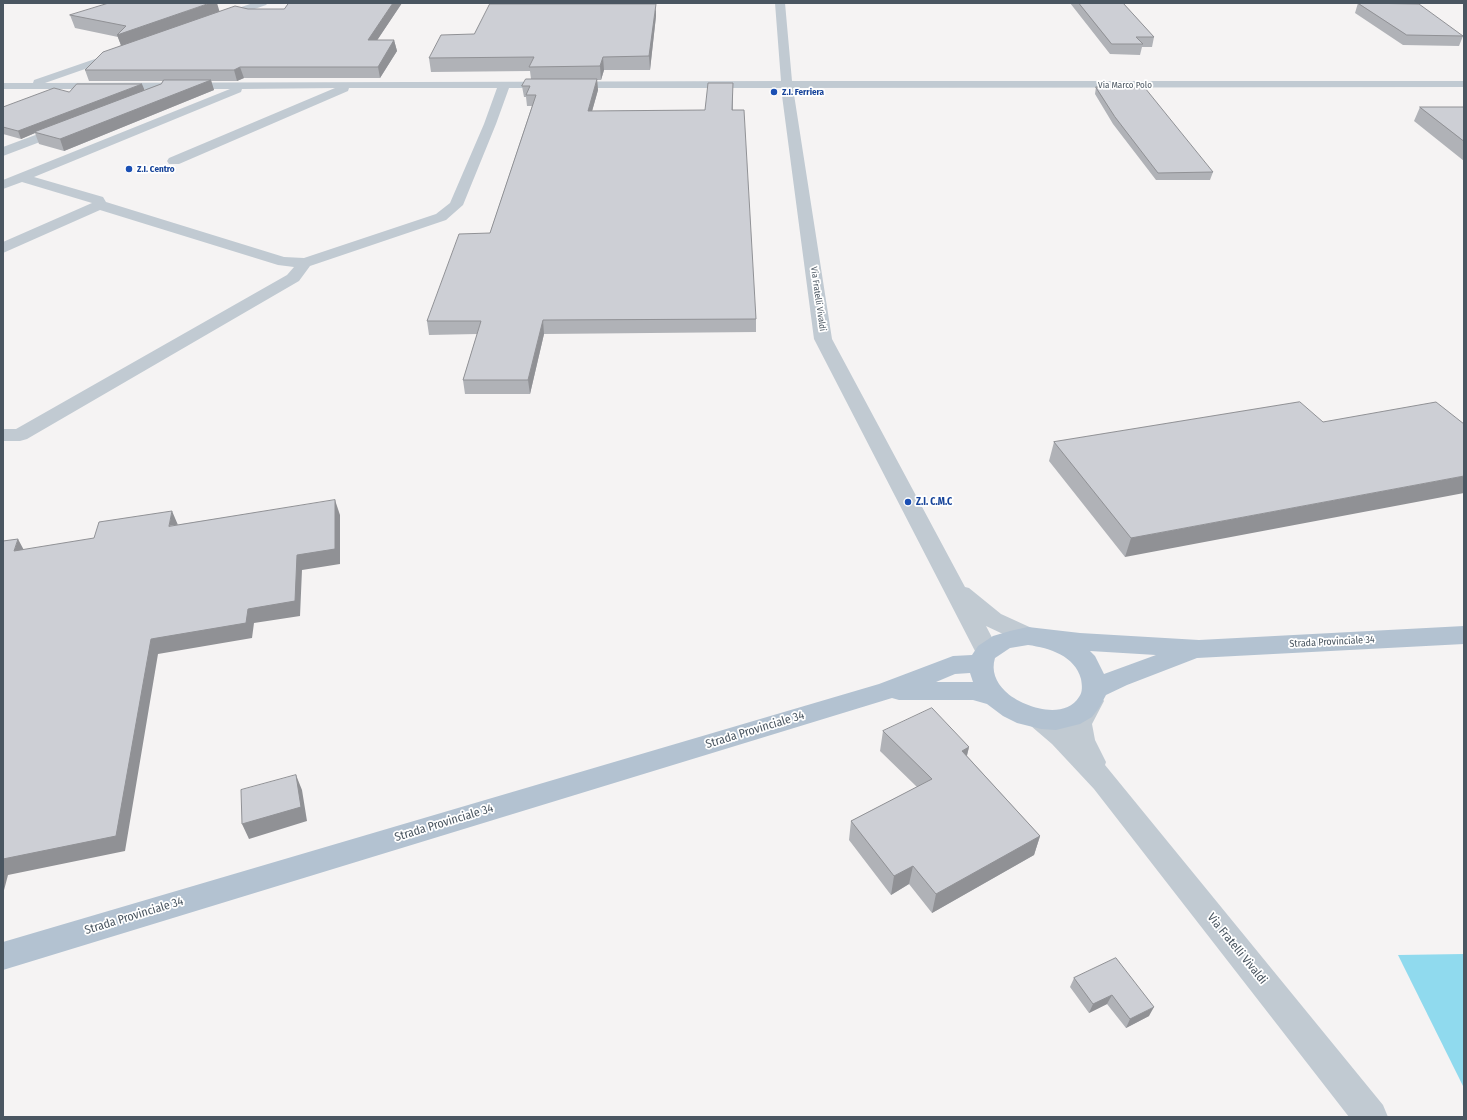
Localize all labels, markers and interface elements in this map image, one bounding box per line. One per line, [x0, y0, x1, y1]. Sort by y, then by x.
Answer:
street label: Via Marco Polo [1098, 80, 1152, 90]
marker: Z.I. Ferriera [769, 87, 779, 97]
place label: Z.I. Ferriera [782, 87, 824, 97]
marker: Z.I. Centro [124, 164, 134, 174]
place label: Z.I. Centro [137, 164, 175, 174]
street label: Via Fratelli Vivaldi [808, 266, 828, 332]
place label: Z.I. C.M.C [916, 496, 952, 508]
marker: Z.I. C.M.C [903, 497, 913, 507]
street label: Strada Provinciale 34 [1289, 634, 1375, 650]
street label: Strada Provinciale 34 [704, 708, 806, 752]
street label: Strada Provinciale 34 [393, 801, 495, 845]
street label: Strada Provinciale 34 [83, 894, 185, 938]
street label: Via Fratelli Vivaldi [1204, 911, 1270, 987]

